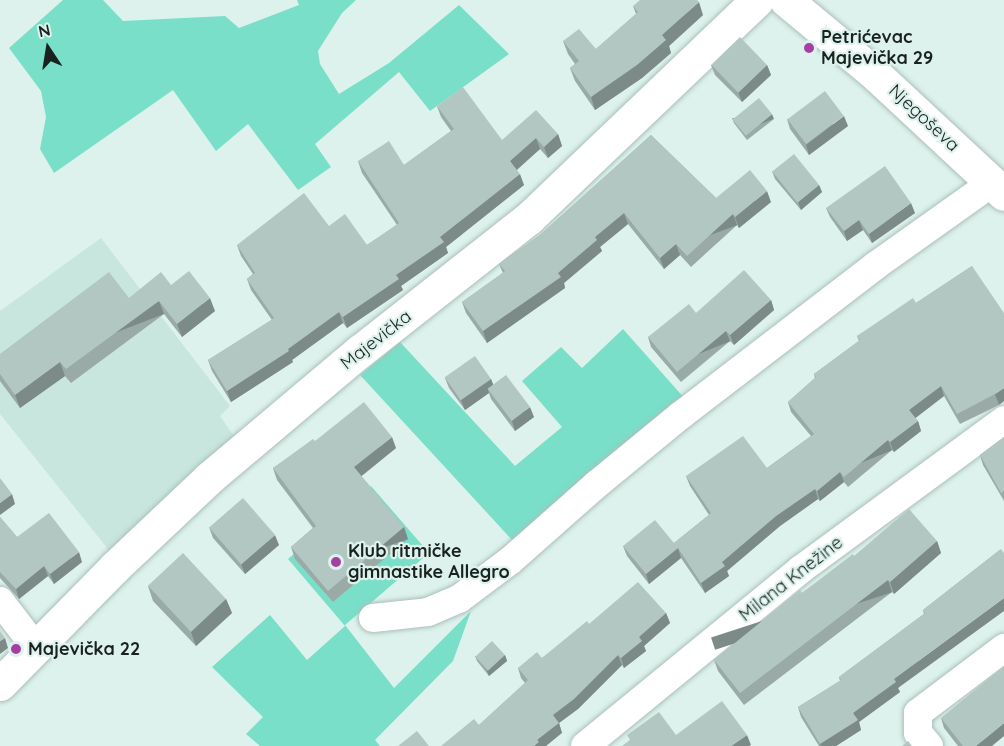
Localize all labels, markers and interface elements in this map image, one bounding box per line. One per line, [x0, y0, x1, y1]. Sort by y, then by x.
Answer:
north arrow [18, 18, 78, 78]
text: N [36, 19, 52, 41]
place label: Petrićevac Majevička 29 [821, 27, 933, 70]
marker: Petrićevac Majevička 29 [802, 41, 816, 55]
street label: Njegoševa [884, 80, 964, 156]
street label: Majevička [336, 306, 416, 374]
street label: Milana Knežine [735, 532, 847, 626]
place label: Klub ritmičke gimnastike Allegro [348, 541, 510, 584]
marker: Klub ritmičke gimnastike Allegro [329, 555, 343, 569]
place label: Majevička 22 [28, 638, 140, 660]
marker: Majevička 22 [9, 642, 23, 656]

